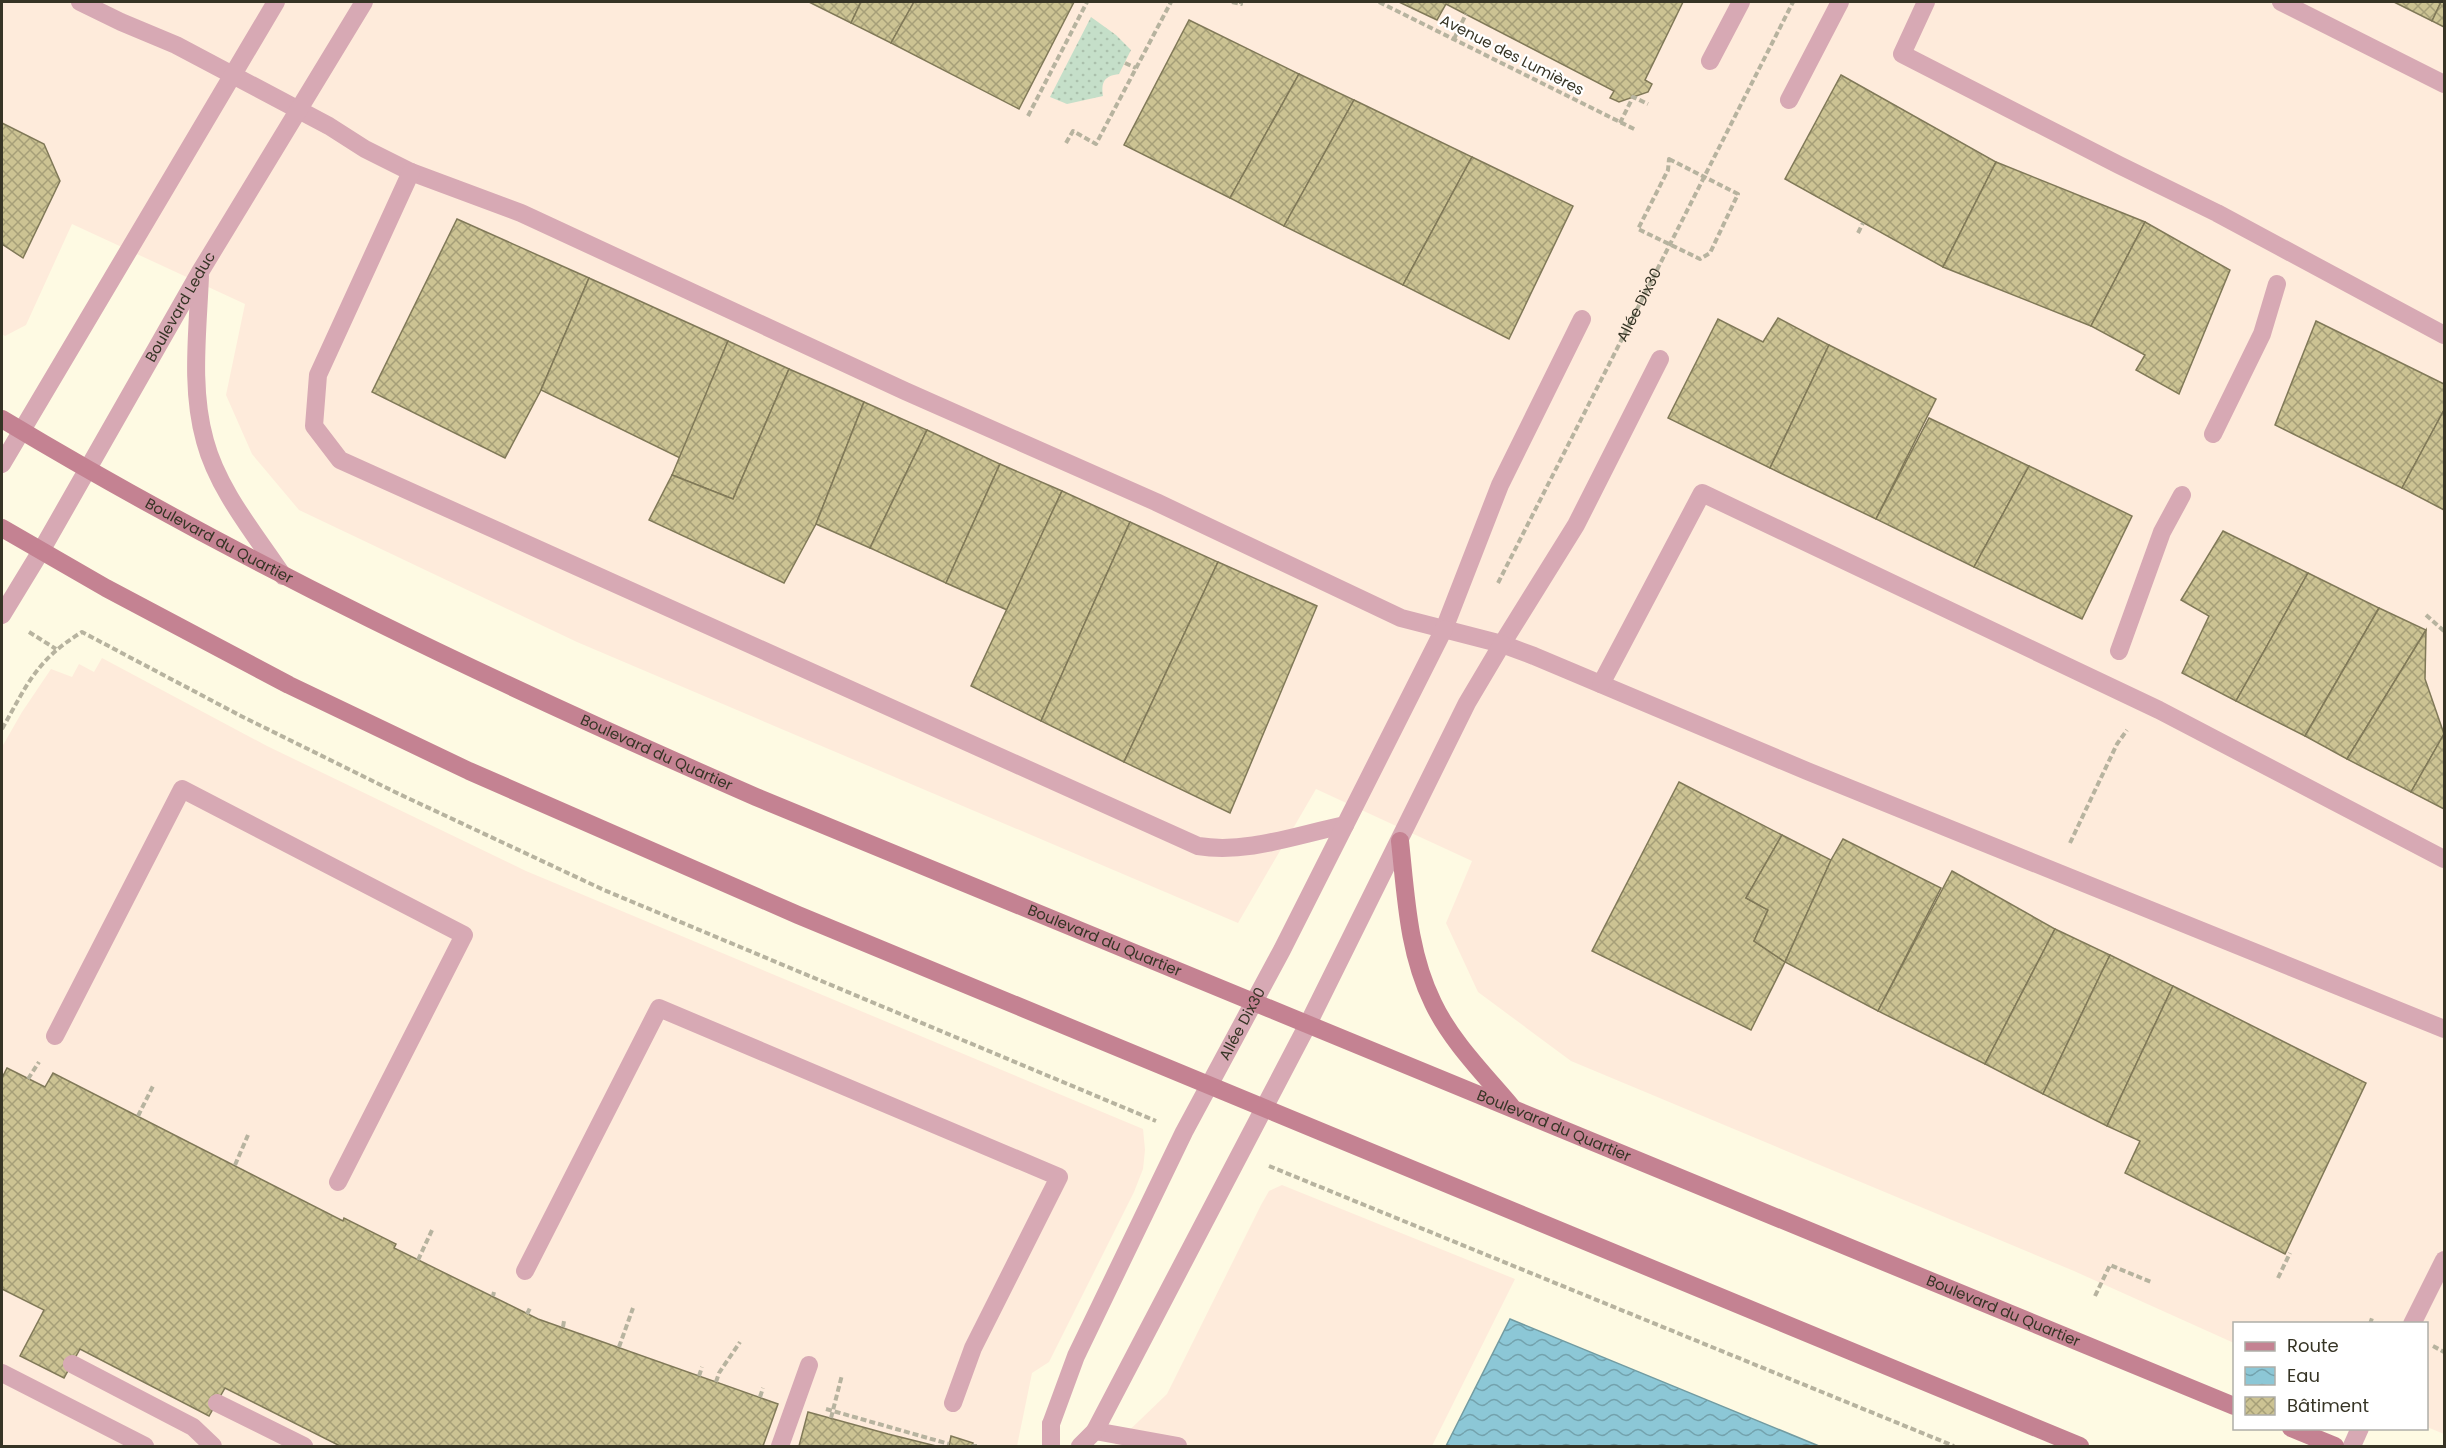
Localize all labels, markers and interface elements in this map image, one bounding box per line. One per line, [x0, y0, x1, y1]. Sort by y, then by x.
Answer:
street label: Avenue des Lumières [1437, 9, 1588, 100]
street label: Boulevard Leduc [140, 247, 220, 366]
street label: Allée Dix30 [1611, 264, 1666, 345]
street label: Boulevard du Quartier [142, 493, 297, 589]
street label: Boulevard du Quartier [577, 709, 736, 796]
street label: Boulevard du Quartier [1025, 899, 1185, 981]
street label: Allée Dix30 [1214, 983, 1270, 1064]
street label: Boulevard du Quartier [1474, 1084, 1635, 1167]
street label: Boulevard du Quartier [1923, 1269, 2084, 1352]
legend [2233, 1322, 2428, 1430]
text: Route [2287, 1333, 2339, 1358]
text: Eau [2287, 1363, 2320, 1388]
text: Bâtiment [2287, 1393, 2369, 1418]

